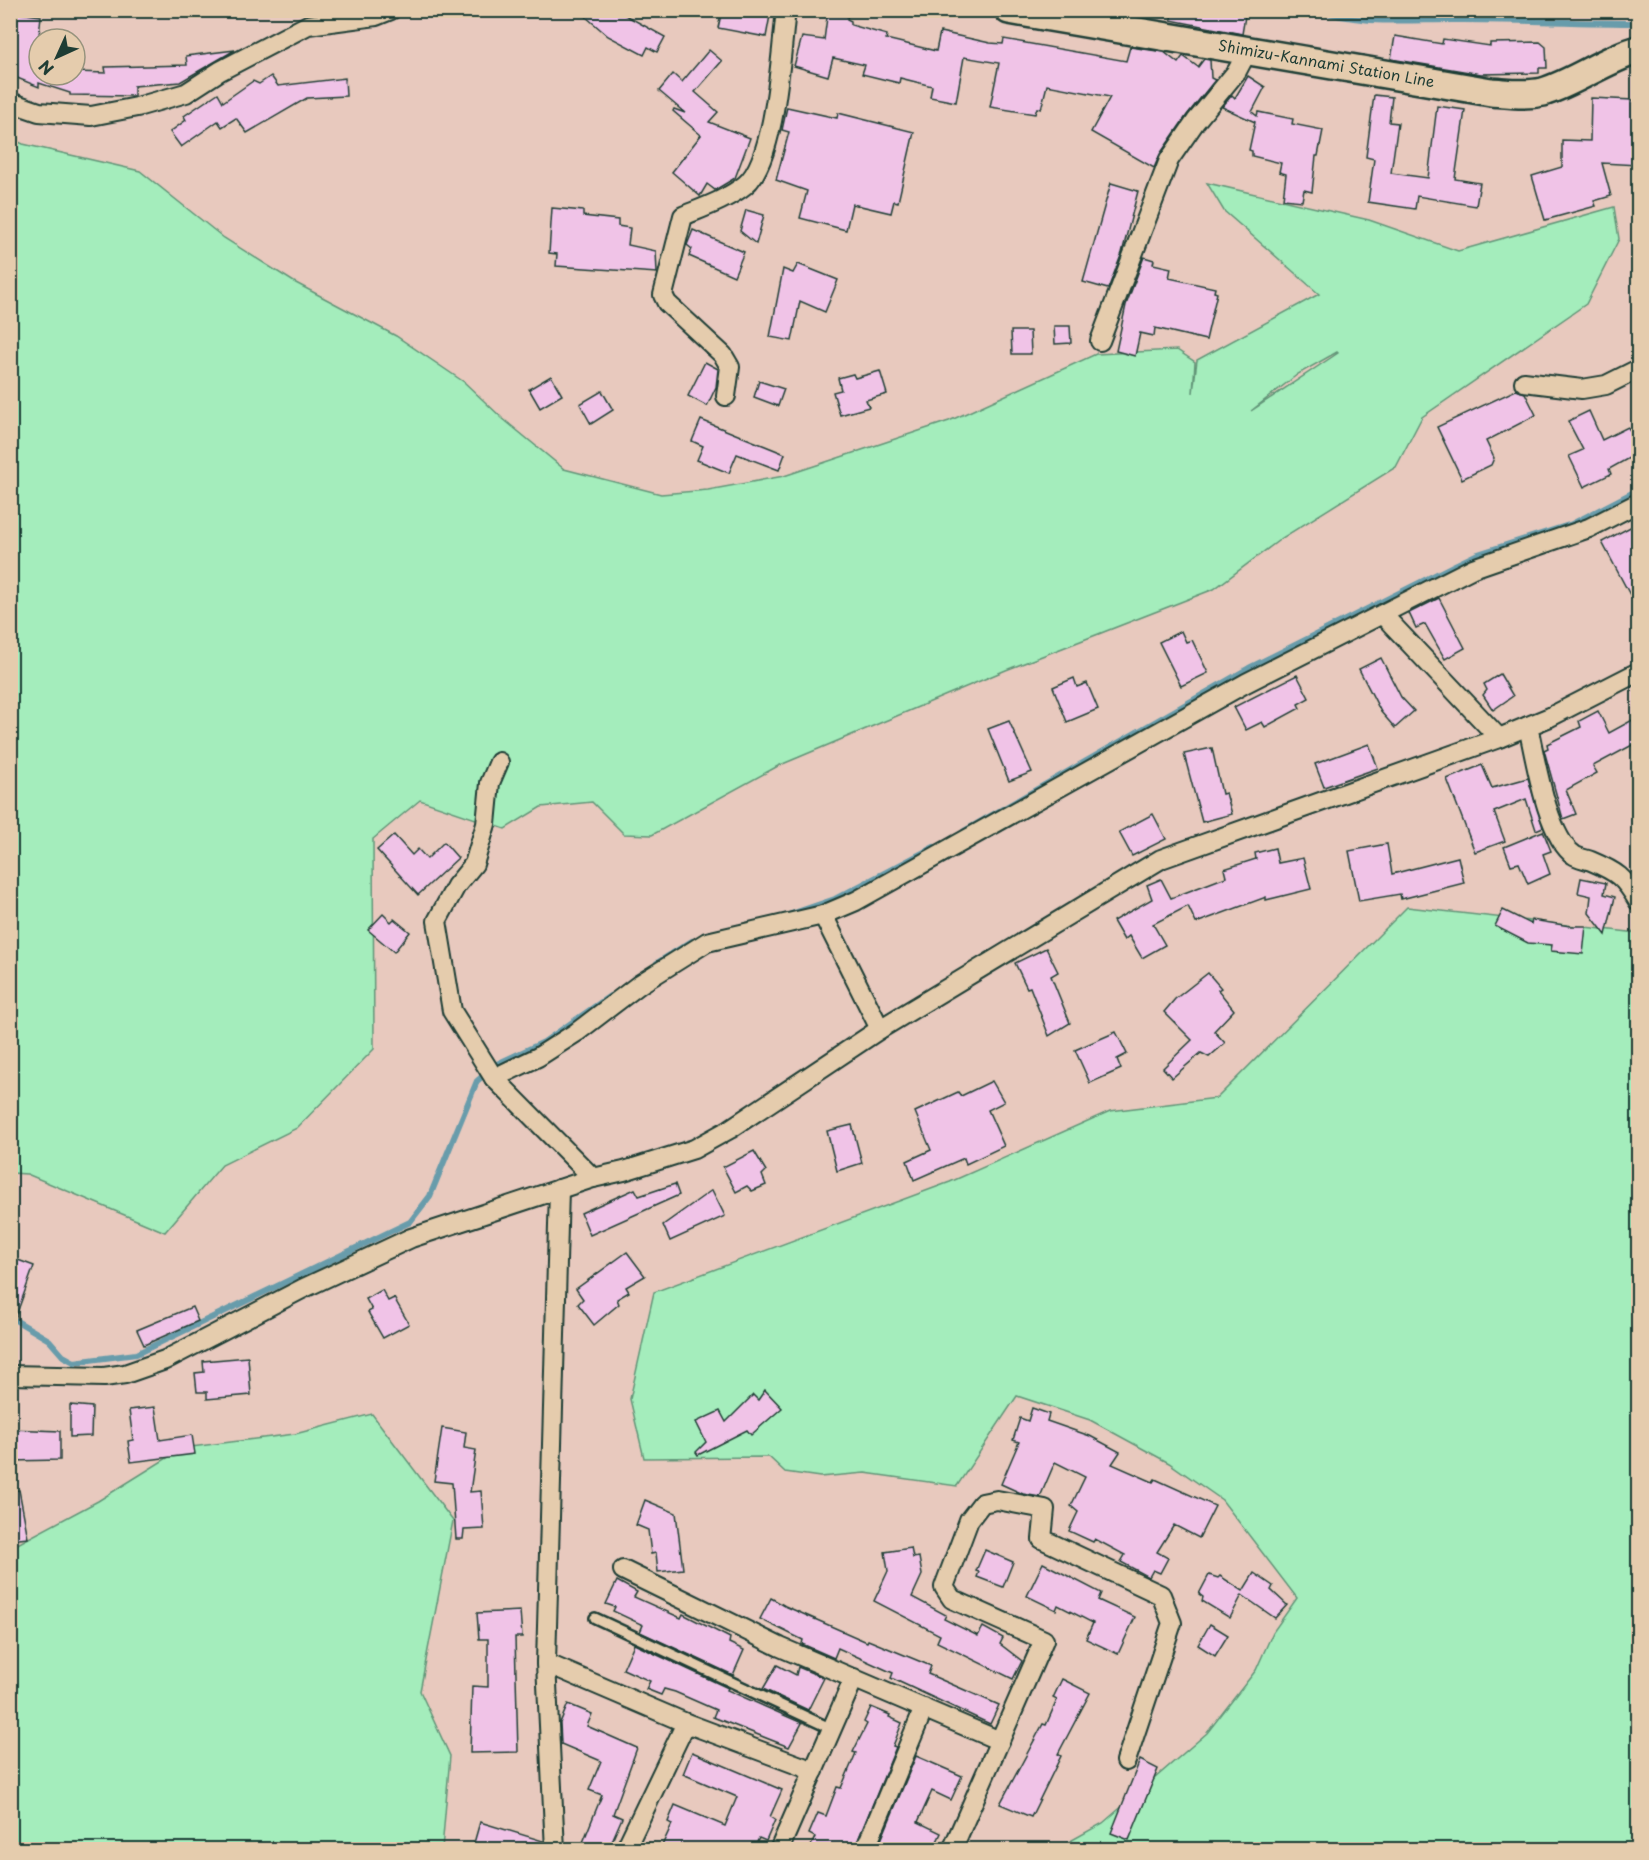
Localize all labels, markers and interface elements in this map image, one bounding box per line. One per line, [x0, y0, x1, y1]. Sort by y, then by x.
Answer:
north arrow [27, 27, 87, 87]
street label: Shimizu-Kannami Station Line [1217, 33, 1437, 92]
text: N [33, 55, 59, 81]

